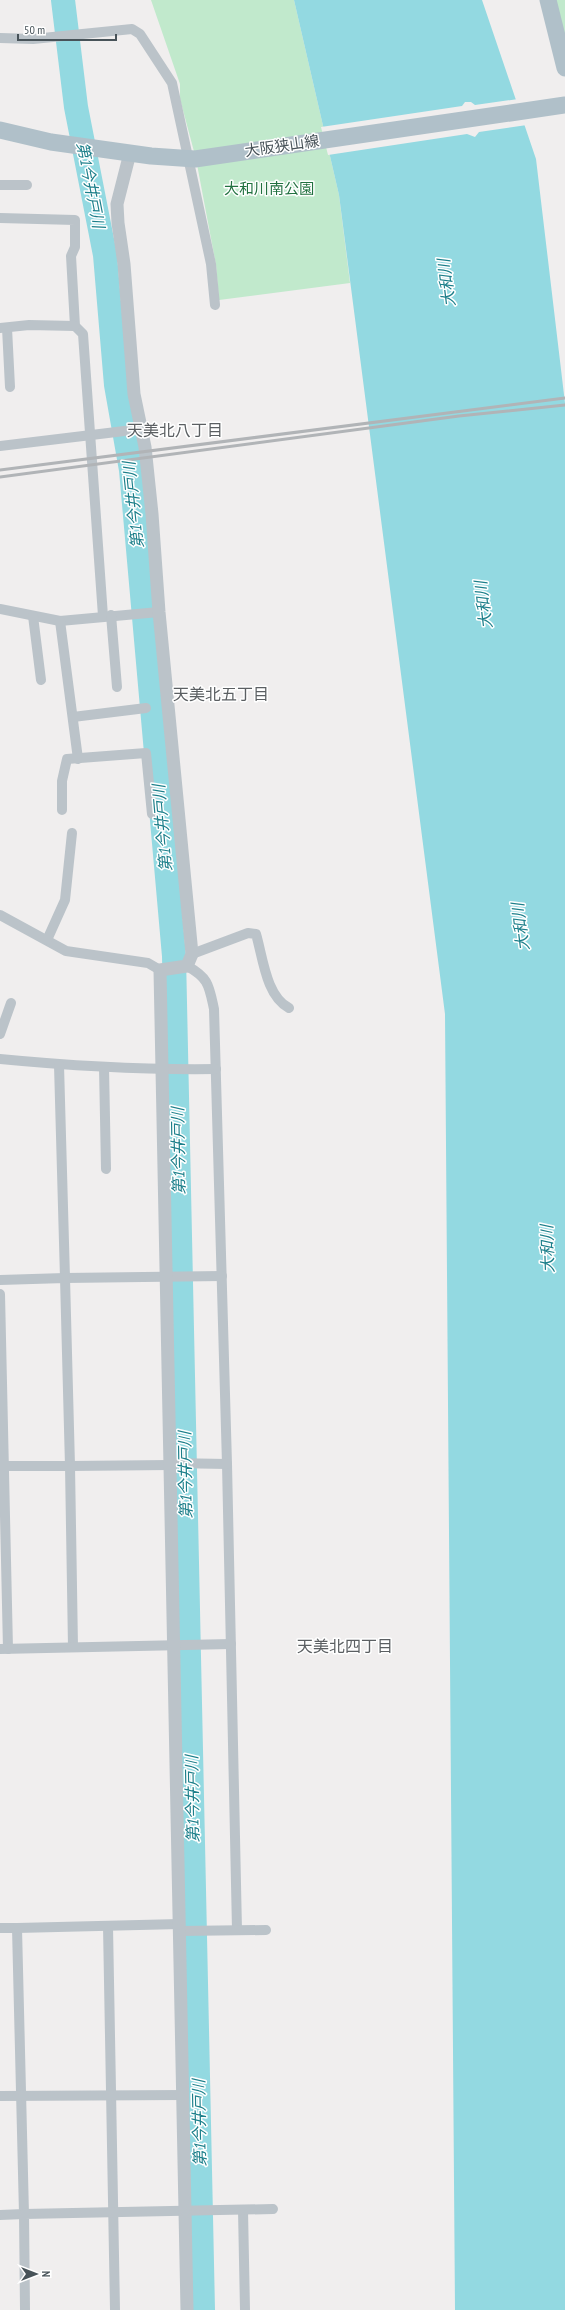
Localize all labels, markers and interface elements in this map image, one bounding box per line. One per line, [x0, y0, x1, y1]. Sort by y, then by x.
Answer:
scale bar [18, 16, 116, 42]
text: 50 m [24, 22, 45, 37]
street label: 大阪狭山線 [243, 131, 320, 160]
water label: 第1今井戸川 [73, 140, 110, 232]
park label: 大和川南公園 [224, 179, 314, 198]
water label: 大和川 [433, 256, 459, 308]
district label: 天美北八丁目 [127, 420, 223, 440]
water label: 第1今井戸川 [118, 459, 148, 549]
water label: 大和川 [470, 578, 496, 630]
district label: 天美北五丁目 [173, 684, 269, 704]
water label: 第1今井戸川 [148, 782, 176, 872]
water label: 大和川 [507, 900, 533, 952]
water label: 第1今井戸川 [167, 1105, 189, 1195]
water label: 大和川 [536, 1223, 558, 1273]
water label: 第1今井戸川 [174, 1429, 196, 1519]
district label: 天美北四丁目 [297, 1636, 393, 1656]
water label: 第1今井戸川 [181, 1753, 203, 1843]
water label: 第1今井戸川 [188, 2077, 210, 2167]
north arrow [16, 2254, 56, 2294]
text: N [39, 2271, 53, 2277]

